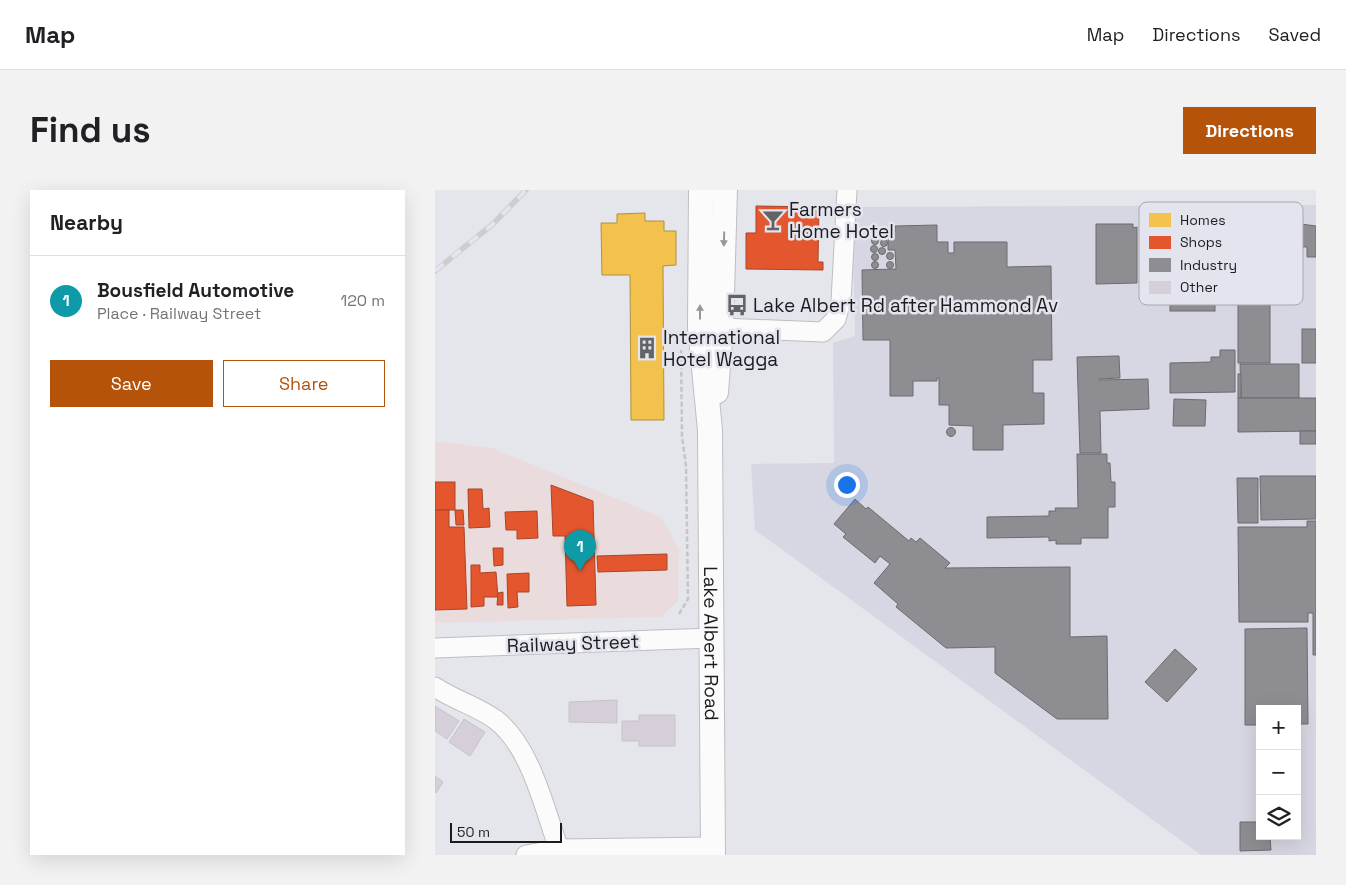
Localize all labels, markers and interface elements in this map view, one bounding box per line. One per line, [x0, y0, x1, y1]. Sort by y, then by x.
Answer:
text: Map [25, 19, 75, 50]
text: Map [1087, 23, 1124, 46]
text: Directions [1152, 23, 1241, 46]
text: Saved [1269, 23, 1321, 46]
button: Directions [1183, 107, 1316, 154]
text: Find us [30, 108, 151, 152]
place label: Farmers Home Hotel [789, 197, 894, 244]
legend [1139, 202, 1303, 305]
bar icon: Farmers Home Hotel [760, 207, 786, 233]
text: Nearby [50, 209, 123, 236]
text: Homes [1180, 211, 1226, 229]
one-way arrow [719, 231, 727, 247]
text: Shops [1180, 233, 1222, 251]
text: Industry [1180, 256, 1237, 274]
text: Bousfield Automotive [97, 278, 294, 303]
text: Other [1180, 278, 1218, 296]
text: 1 [62, 290, 70, 311]
text: 120 m [341, 290, 385, 311]
bus stop icon: Lake Albert Rd after Hammond Av [724, 292, 750, 318]
place label: Lake Albert Rd after Hammond Av [753, 293, 1058, 318]
text: Place · Railway Street [97, 303, 261, 324]
one-way arrow [696, 304, 704, 320]
place label: International Hotel Wagga [663, 325, 780, 372]
building icon: International Hotel Wagga [634, 335, 660, 361]
button: Save [50, 360, 213, 407]
button: Share [223, 360, 385, 407]
your location [834, 472, 860, 498]
pin: 1 [564, 530, 596, 571]
street label: Lake Albert Road [698, 566, 724, 721]
street label: Railway Street [506, 629, 640, 658]
map controls [1256, 705, 1301, 840]
button: + [1256, 705, 1301, 750]
button: − [1256, 750, 1301, 795]
button: layers [1256, 795, 1301, 840]
scale bar [450, 820, 563, 843]
text: 50 m [457, 823, 490, 841]

